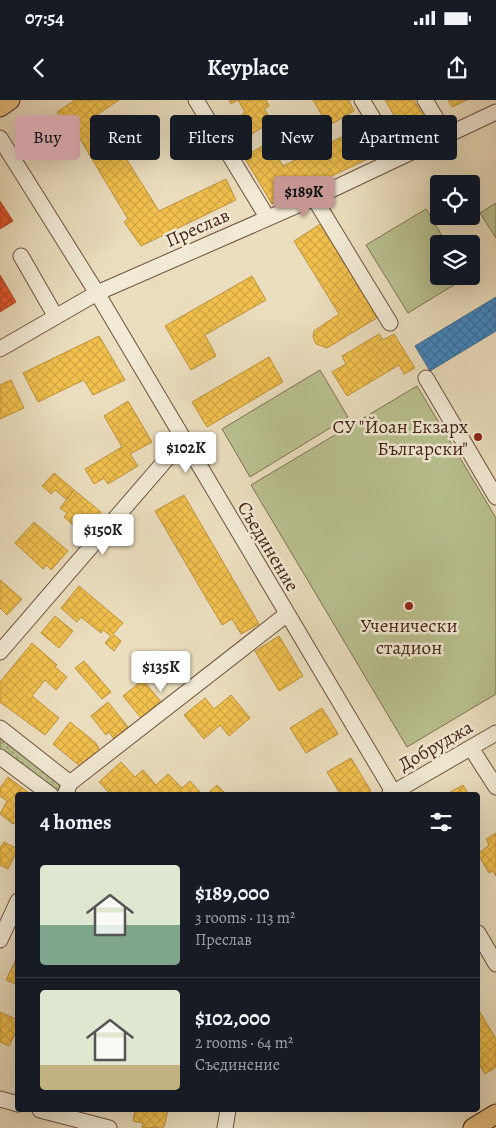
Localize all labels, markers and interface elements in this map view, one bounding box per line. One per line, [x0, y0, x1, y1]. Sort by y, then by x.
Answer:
text: 07:54 [25, 5, 64, 31]
text: Keyplace [207, 53, 289, 83]
icon: back [25, 54, 53, 82]
icon: share [443, 54, 471, 82]
chip: Buy [15, 115, 80, 160]
chip: Rent [90, 115, 160, 160]
chip: Filters [170, 115, 252, 160]
chip: New [262, 115, 332, 160]
chip: Apartment [342, 115, 457, 160]
map controls [430, 175, 480, 285]
button: locate [430, 175, 480, 225]
pin: $189K [269, 176, 339, 218]
text: $189K [285, 181, 323, 203]
street label: Преслав [161, 202, 234, 254]
button: layers [430, 235, 480, 285]
place label: СУ "Йоан Екзарх Български" [333, 414, 469, 462]
marker: СУ "Йоан Екзарх Български" [472, 431, 484, 443]
pin: $102K [151, 432, 221, 474]
text: $102K [166, 437, 206, 459]
street label: Съединение [231, 497, 305, 596]
pin: $150K [68, 514, 138, 556]
text: $150K [84, 519, 122, 541]
marker: Ученически стадион [403, 600, 415, 612]
place label: Ученически стадион [360, 613, 458, 661]
pin: $135K [126, 650, 196, 693]
text: $135K [142, 656, 180, 678]
street label: Добруджа [393, 714, 478, 778]
text: 4 homes [40, 808, 112, 836]
icon: filters [427, 808, 455, 836]
text: $189,000 [195, 879, 269, 907]
icon: home [80, 885, 140, 945]
text: 3 rooms · 113 m² [195, 907, 295, 929]
text: Преслав [195, 929, 252, 951]
text: $102,000 [195, 1004, 270, 1032]
icon: home [80, 1010, 140, 1070]
text: 2 rooms · 64 m² [195, 1032, 293, 1054]
text: Съединение [195, 1054, 280, 1076]

